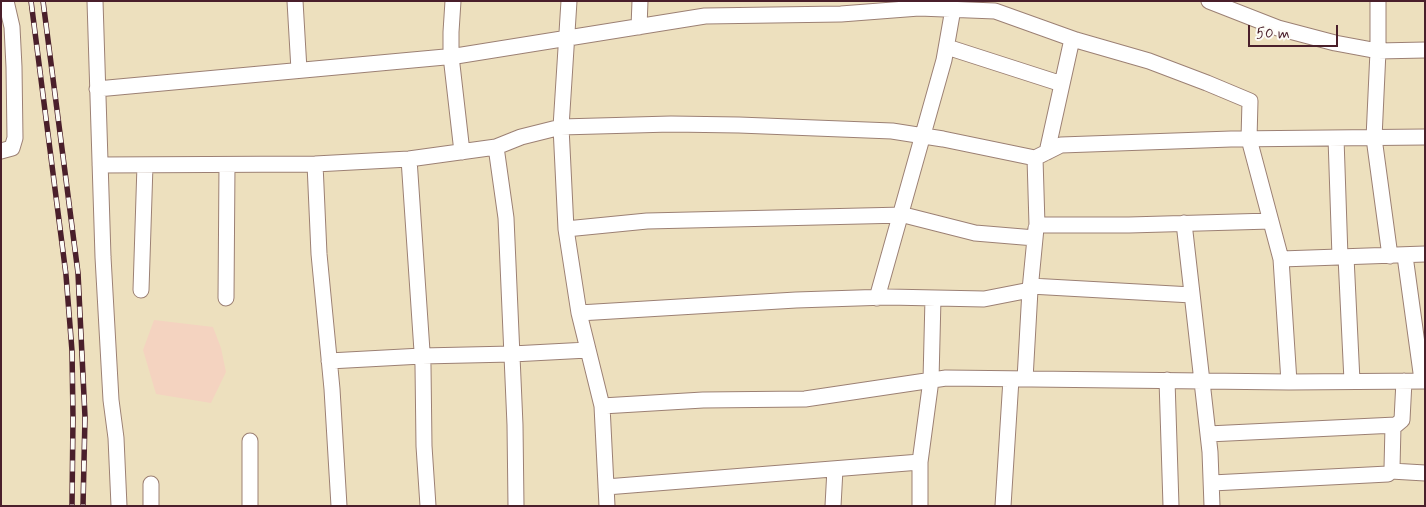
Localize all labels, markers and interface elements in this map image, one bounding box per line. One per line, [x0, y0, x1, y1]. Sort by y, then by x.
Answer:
scale bar [1251, 15, 1341, 47]
text: 50 m [1256, 24, 1290, 44]

